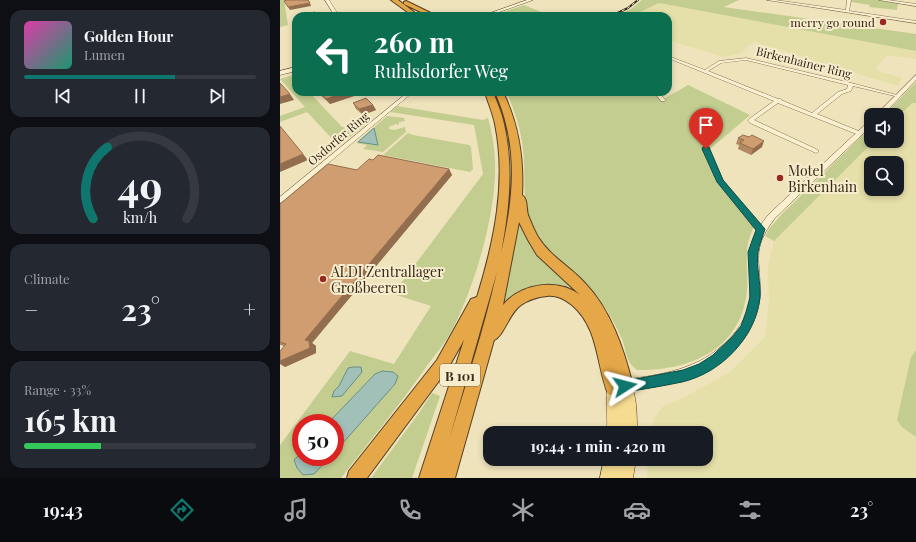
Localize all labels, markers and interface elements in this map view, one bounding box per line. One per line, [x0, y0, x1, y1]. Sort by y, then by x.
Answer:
place label: merry go round [790, 14, 875, 30]
marker: merry go round [878, 17, 888, 27]
text: 260 m [374, 23, 454, 60]
text: Golden Hour [84, 26, 173, 46]
icon: left [308, 28, 360, 80]
street label: Birkenhainer Ring [754, 42, 854, 82]
text: Lumen [84, 46, 125, 63]
text: Ruhlsdorfer Weg [374, 59, 508, 83]
icon: previous [52, 85, 74, 107]
icon: pause [129, 85, 151, 107]
icon: next [206, 85, 228, 107]
street label: Osdorfer Ring [304, 107, 373, 168]
pin [689, 108, 723, 149]
map controls [864, 108, 904, 196]
button: sound [864, 108, 904, 148]
icon: arrive [695, 114, 717, 136]
text: 49 [118, 156, 162, 211]
button: search [864, 156, 904, 196]
place label: Motel Birkenhain [788, 161, 858, 196]
marker: Motel Birkenhain [775, 173, 785, 183]
text: km/h [123, 207, 158, 226]
place label: ALDI Zentrallager Großbeeren [330, 262, 444, 297]
text: Climate [24, 270, 70, 287]
marker: ALDI Zentrallager Großbeeren [318, 274, 328, 284]
text: 23° [121, 289, 160, 329]
text: − [24, 294, 38, 324]
text: + [243, 294, 256, 324]
road number: B 101 [440, 364, 480, 386]
position arrow [604, 365, 646, 407]
text: Range · 33% [24, 381, 91, 398]
text: 165 km [24, 400, 117, 440]
speed limit sign: 50 [292, 414, 344, 466]
text: 19:44 · 1 min · 420 m [530, 436, 666, 456]
icon: directions [168, 496, 196, 524]
icon: music [282, 496, 310, 524]
icon: phone [396, 496, 424, 524]
icon: climate [509, 496, 537, 524]
icon: car [623, 496, 651, 524]
icon: filters [736, 496, 764, 524]
text: 19:43 [43, 498, 83, 522]
text: 23° [850, 498, 873, 522]

